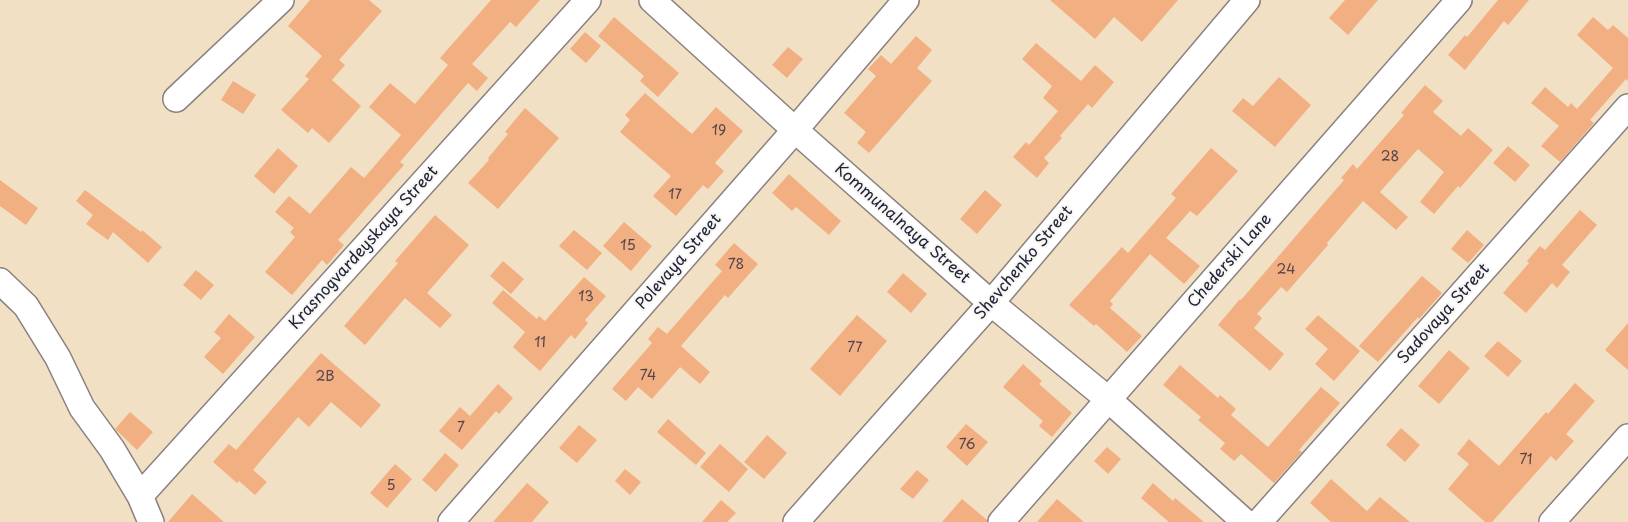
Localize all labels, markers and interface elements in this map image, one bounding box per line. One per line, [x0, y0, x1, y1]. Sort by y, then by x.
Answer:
house number: 19 [712, 123, 726, 139]
house number: 28 [1381, 149, 1399, 165]
street label: Kommunalnaya Street [830, 160, 974, 288]
street label: Krasnogvardeyskaya Street [285, 162, 443, 334]
house number: 17 [668, 187, 682, 203]
street label: Shevchenko Street [971, 202, 1077, 324]
street label: Polevaya Street [632, 210, 726, 314]
street label: Chederski Lane [1184, 210, 1276, 312]
house number: 15 [620, 238, 636, 254]
house number: 78 [728, 257, 744, 273]
street label: Sadovaya Street [1394, 260, 1494, 368]
house number: 24 [1277, 262, 1295, 278]
house number: 13 [578, 289, 594, 305]
house number: 11 [534, 335, 546, 351]
house number: 77 [847, 340, 863, 356]
house number: 74 [640, 368, 656, 384]
house number: 2В [315, 369, 335, 385]
house number: 7 [457, 420, 465, 436]
house number: 76 [959, 437, 975, 453]
house number: 71 [1519, 452, 1533, 468]
house number: 5 [386, 478, 396, 494]

